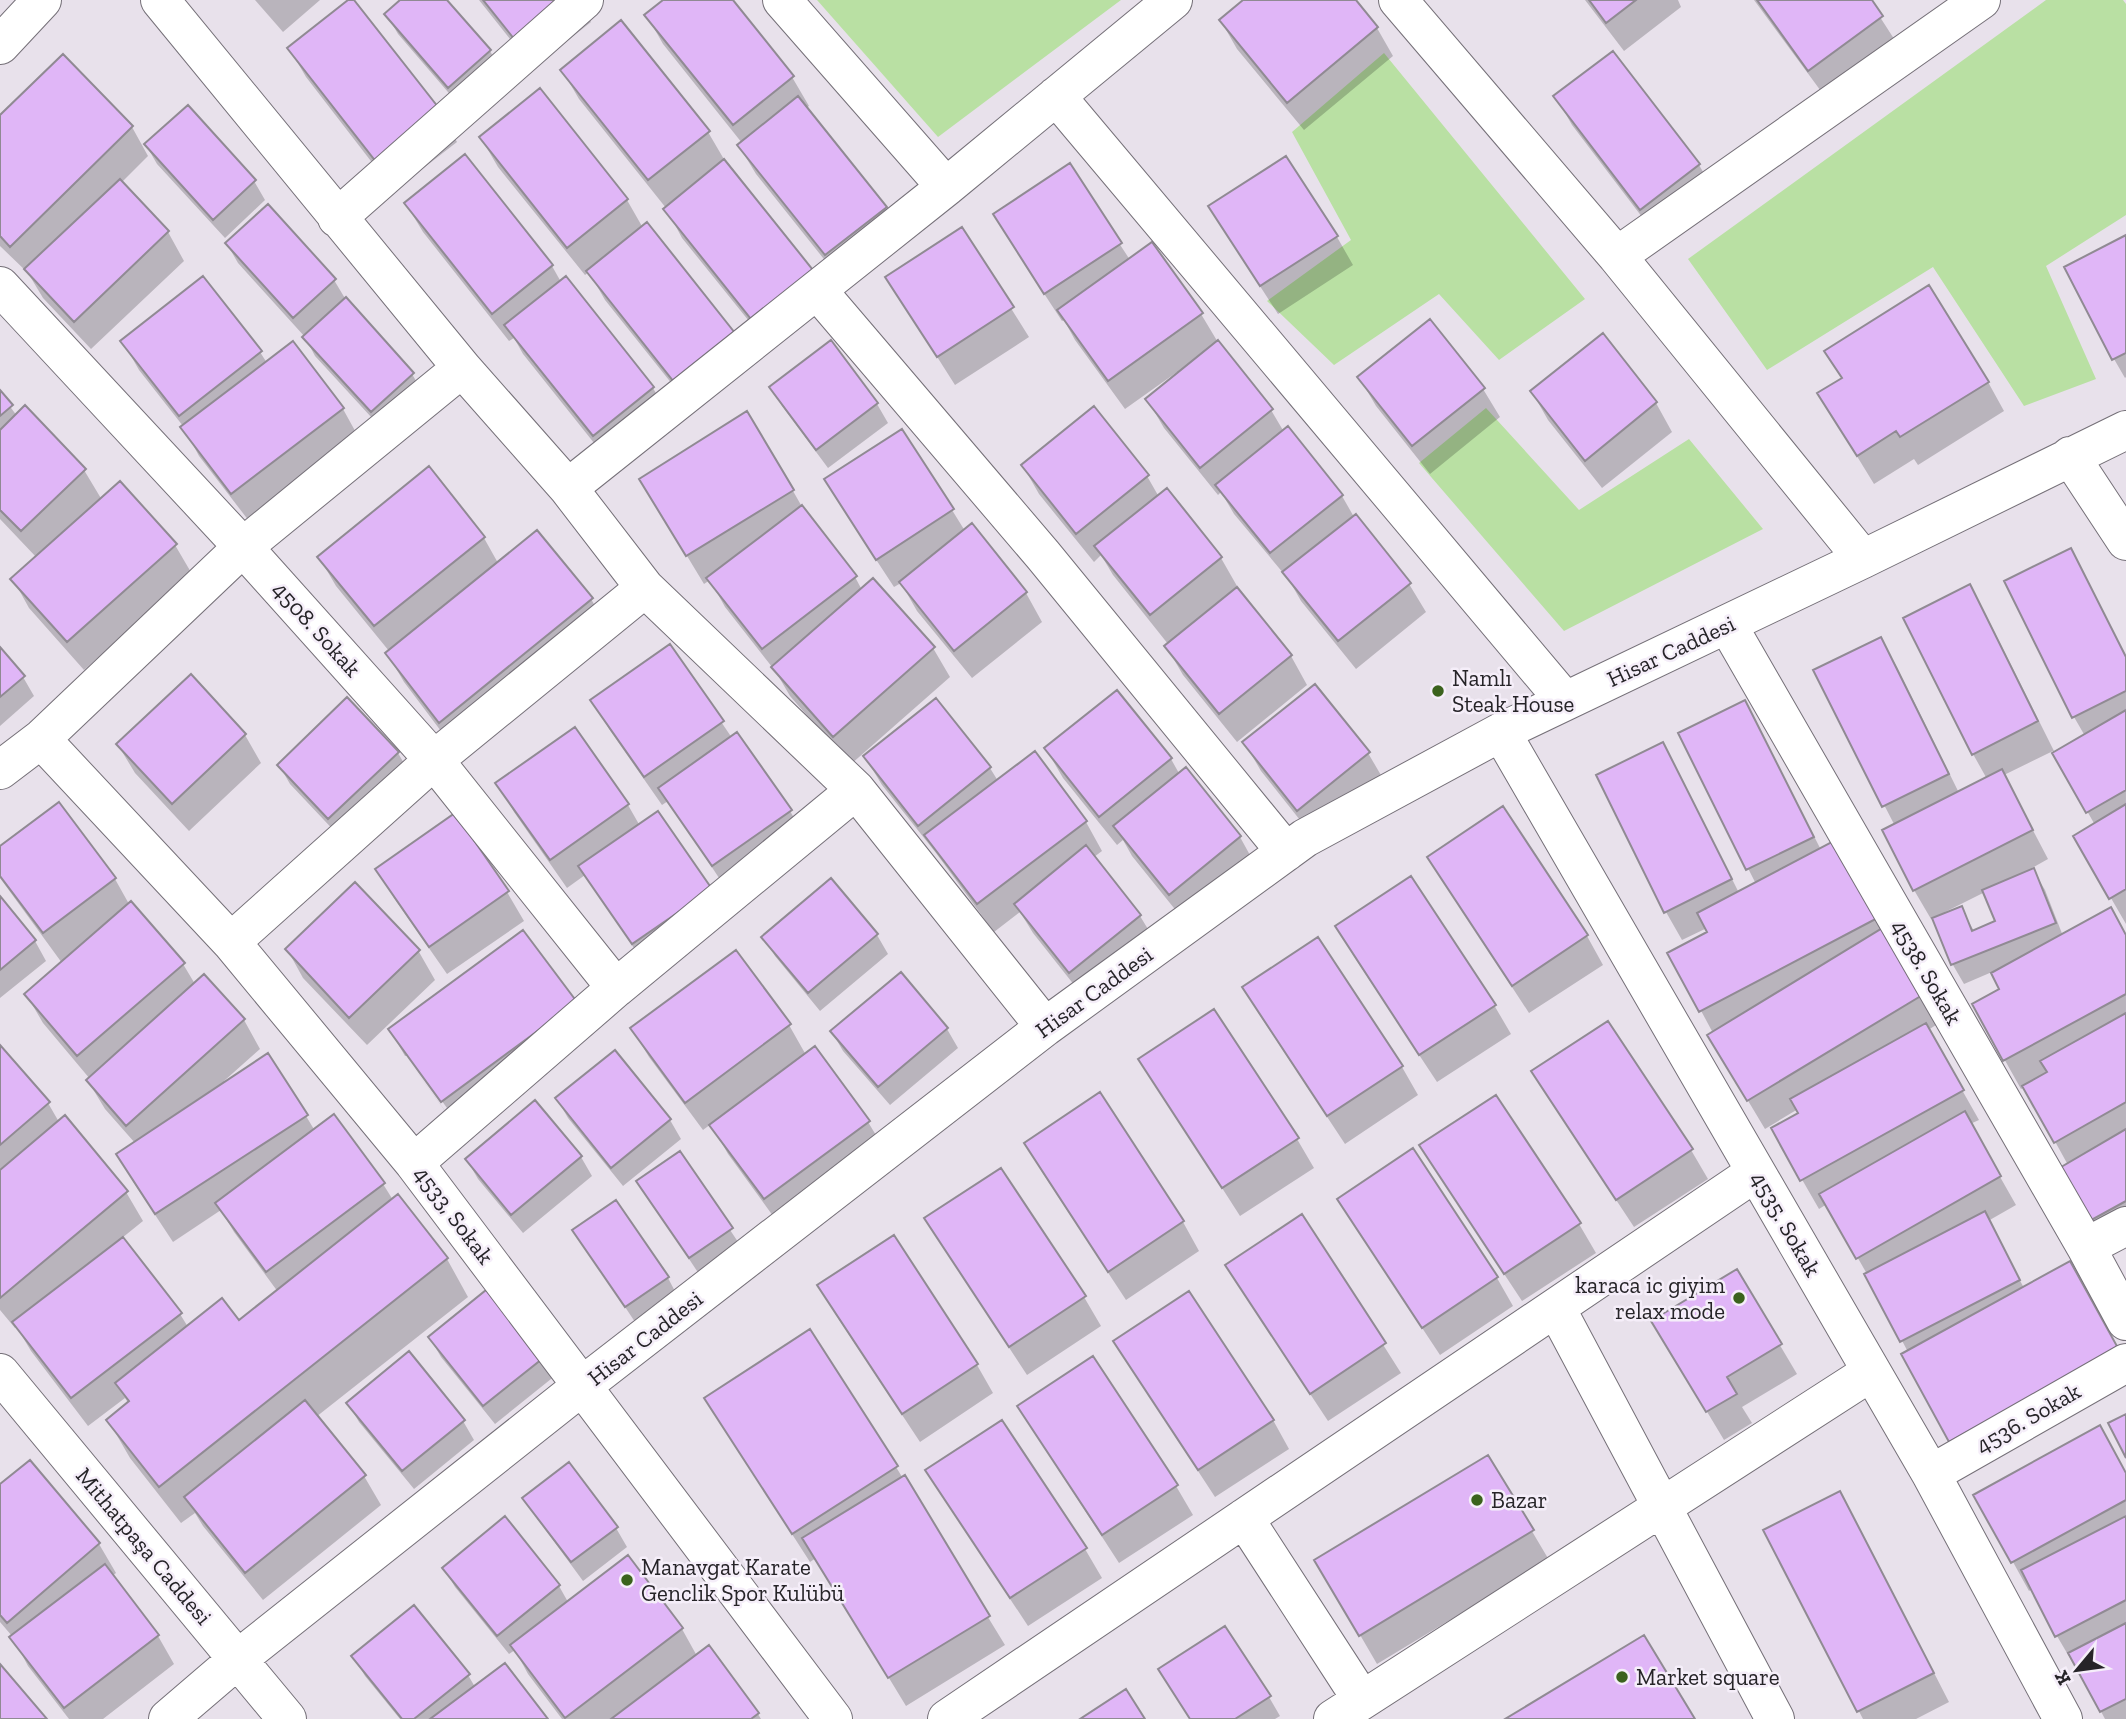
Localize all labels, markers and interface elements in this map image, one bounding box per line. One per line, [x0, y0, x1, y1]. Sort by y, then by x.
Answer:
street label: 4508. Sokak [267, 576, 367, 683]
street label: Hisar Caddesi [1603, 609, 1739, 693]
place label: Namlı Steak House [1452, 664, 1574, 718]
marker: Namlı Steak House [1430, 683, 1446, 699]
street label: 4538. Sokak [1886, 914, 1968, 1030]
street label: Hisar Caddesi [1030, 940, 1158, 1044]
street label: 4533, Sokak [408, 1160, 500, 1270]
street label: 4535. Sokak [1745, 1167, 1827, 1281]
place label: karaca ic giyim relax mode [1575, 1271, 1725, 1325]
street label: Hisar Caddesi [582, 1284, 708, 1392]
marker: karaca ic giyim relax mode [1731, 1290, 1747, 1306]
street label: 4536. Sokak [1971, 1377, 2085, 1459]
street label: Mithatpaşa Caddesi [70, 1462, 218, 1630]
place label: Bazar [1491, 1486, 1547, 1514]
marker: Bazar [1469, 1492, 1485, 1508]
place label: Manavgat Karate Genclik Spor Kulübü [641, 1553, 844, 1607]
marker: Manavgat Karate Genclik Spor Kulübü [619, 1572, 635, 1588]
north arrow [2042, 1635, 2112, 1705]
place label: Market square [1636, 1663, 1780, 1691]
text: K [2049, 1667, 2076, 1689]
marker: Market square [1614, 1669, 1630, 1685]

